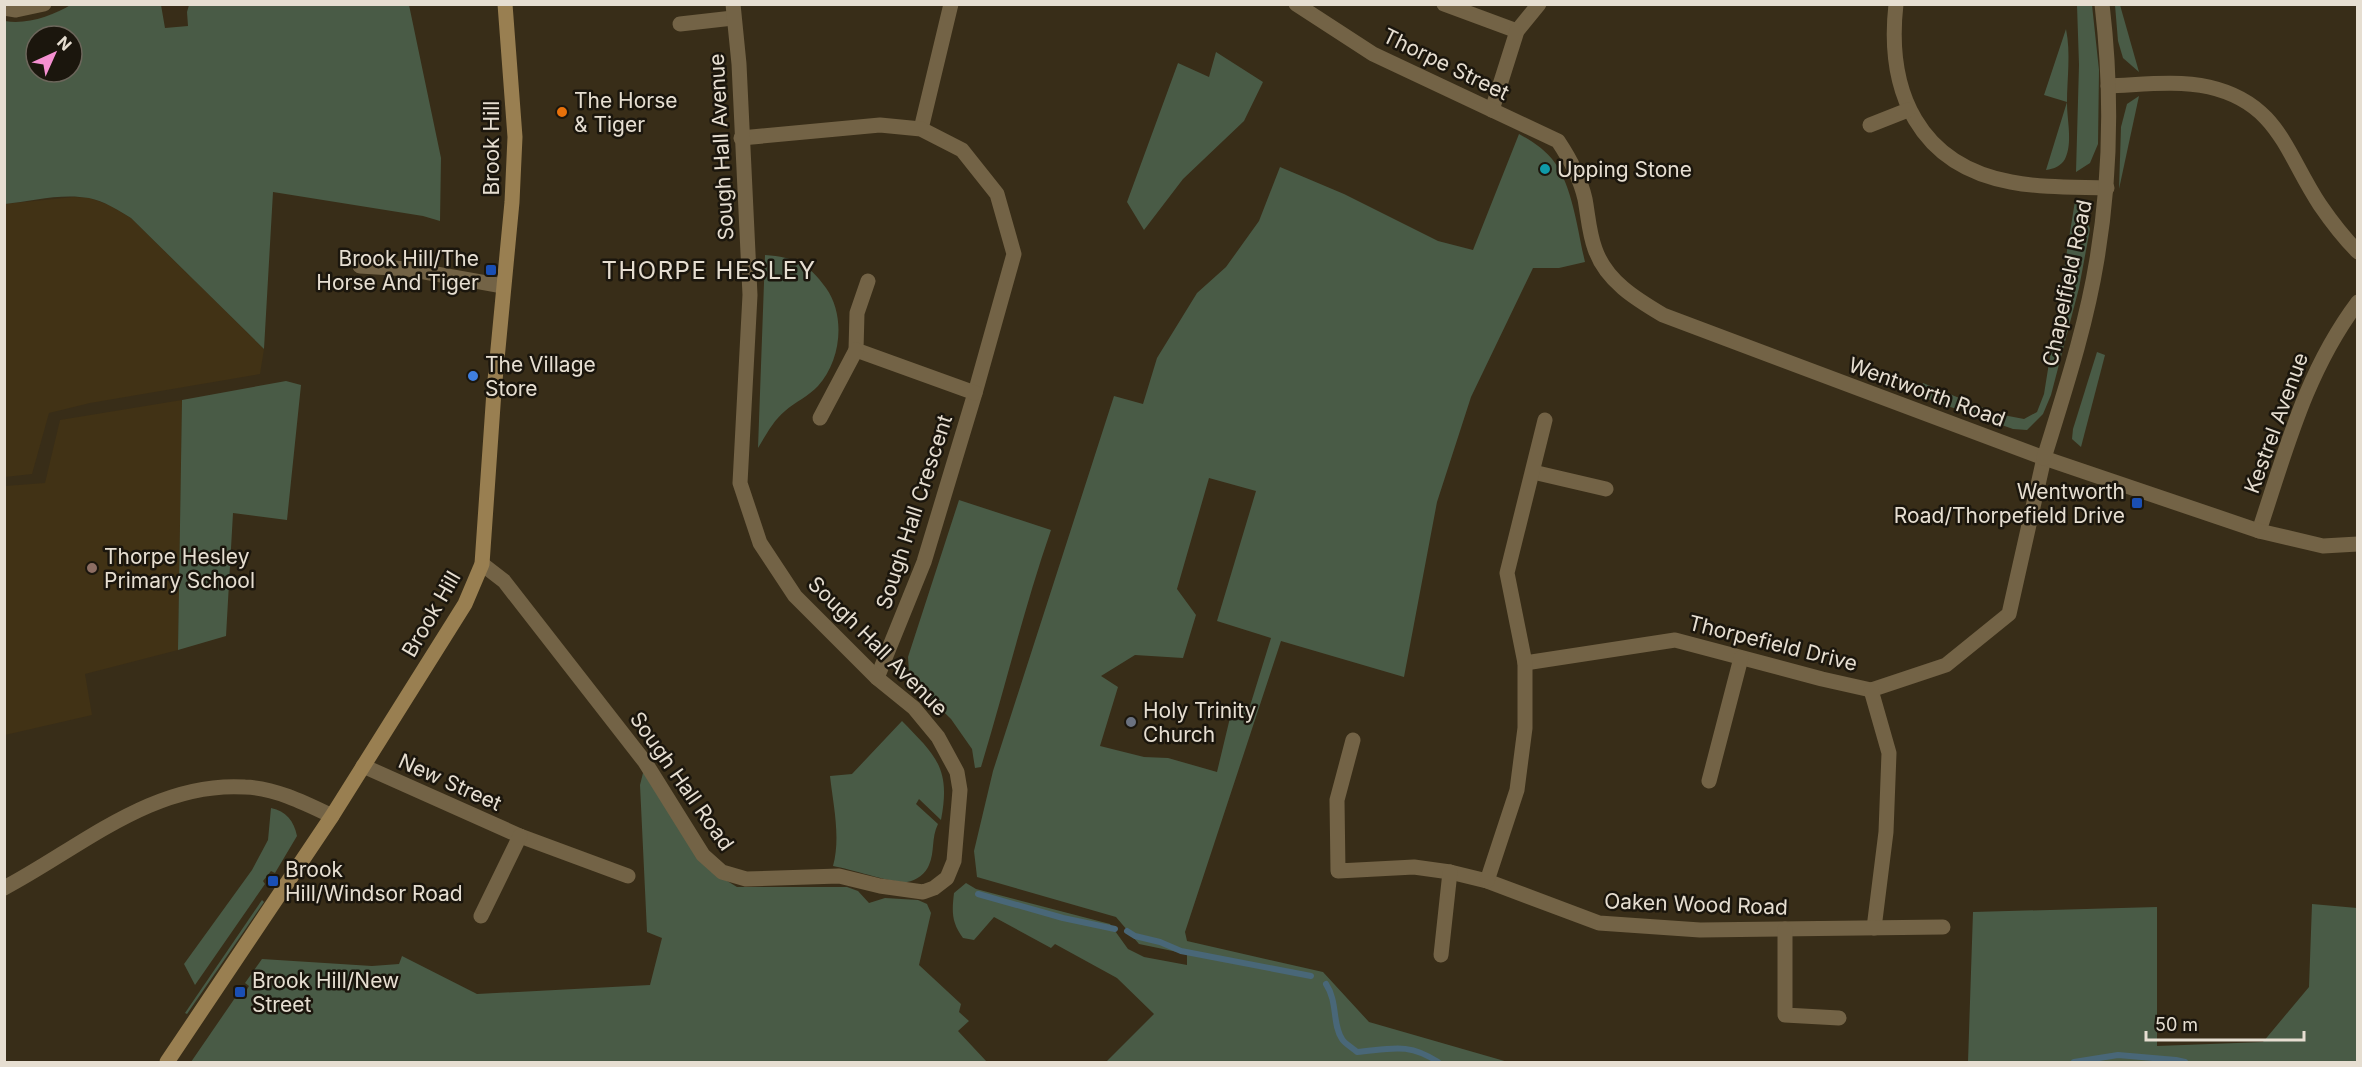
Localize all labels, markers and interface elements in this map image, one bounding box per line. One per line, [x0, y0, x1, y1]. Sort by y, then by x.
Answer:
street label: Thorpe Street [1379, 23, 1513, 105]
north arrow [24, 24, 84, 84]
text: N [53, 32, 76, 55]
street label: Sough Hall Avenue [704, 53, 738, 241]
place label: The Horse & Tiger [574, 88, 678, 137]
street label: Brook Hill [479, 101, 504, 195]
marker: The Horse & Tiger [555, 105, 569, 119]
place label: Upping Stone [1557, 157, 1692, 182]
marker: Upping Stone [1538, 162, 1552, 176]
street label: Chapelfield Road [2037, 198, 2097, 368]
place label: Brook Hill/The Horse And Tiger [316, 246, 479, 295]
district label: THORPE HESLEY [601, 256, 817, 285]
marker: Brook Hill/The Horse And Tiger [484, 263, 498, 277]
street label: Kestrel Avenue [2239, 349, 2313, 497]
place label: The Village Store [485, 352, 596, 401]
street label: Wentworth Road [1845, 352, 2009, 432]
marker: The Village Store [466, 369, 480, 383]
street label: Sough Hall Crescent [871, 412, 957, 612]
place label: Wentworth Road/Thorpefield Drive [1894, 479, 2125, 528]
marker: Wentworth Road/Thorpefield Drive [2130, 496, 2144, 510]
place label: Thorpe Hesley Primary School [104, 544, 255, 593]
marker: Thorpe Hesley Primary School [85, 561, 99, 575]
street label: Brook Hill [396, 567, 466, 661]
street label: Sough Hall Avenue [803, 571, 953, 721]
street label: Thorpefield Drive [1686, 610, 1860, 676]
place label: Holy Trinity Church [1143, 698, 1257, 747]
street label: Sough Hall Road [625, 707, 739, 855]
marker: Holy Trinity Church [1124, 715, 1138, 729]
street label: New Street [395, 748, 505, 816]
place label: Brook Hill/Windsor Road [285, 857, 463, 906]
marker: Brook Hill/Windsor Road [266, 874, 280, 888]
street label: Oaken Wood Road [1604, 888, 1788, 920]
place label: Brook Hill/New Street [252, 968, 399, 1017]
marker: Brook Hill/New Street [233, 985, 247, 999]
scale bar [2146, 1004, 2304, 1042]
text: 50 m [2155, 1014, 2198, 1035]

